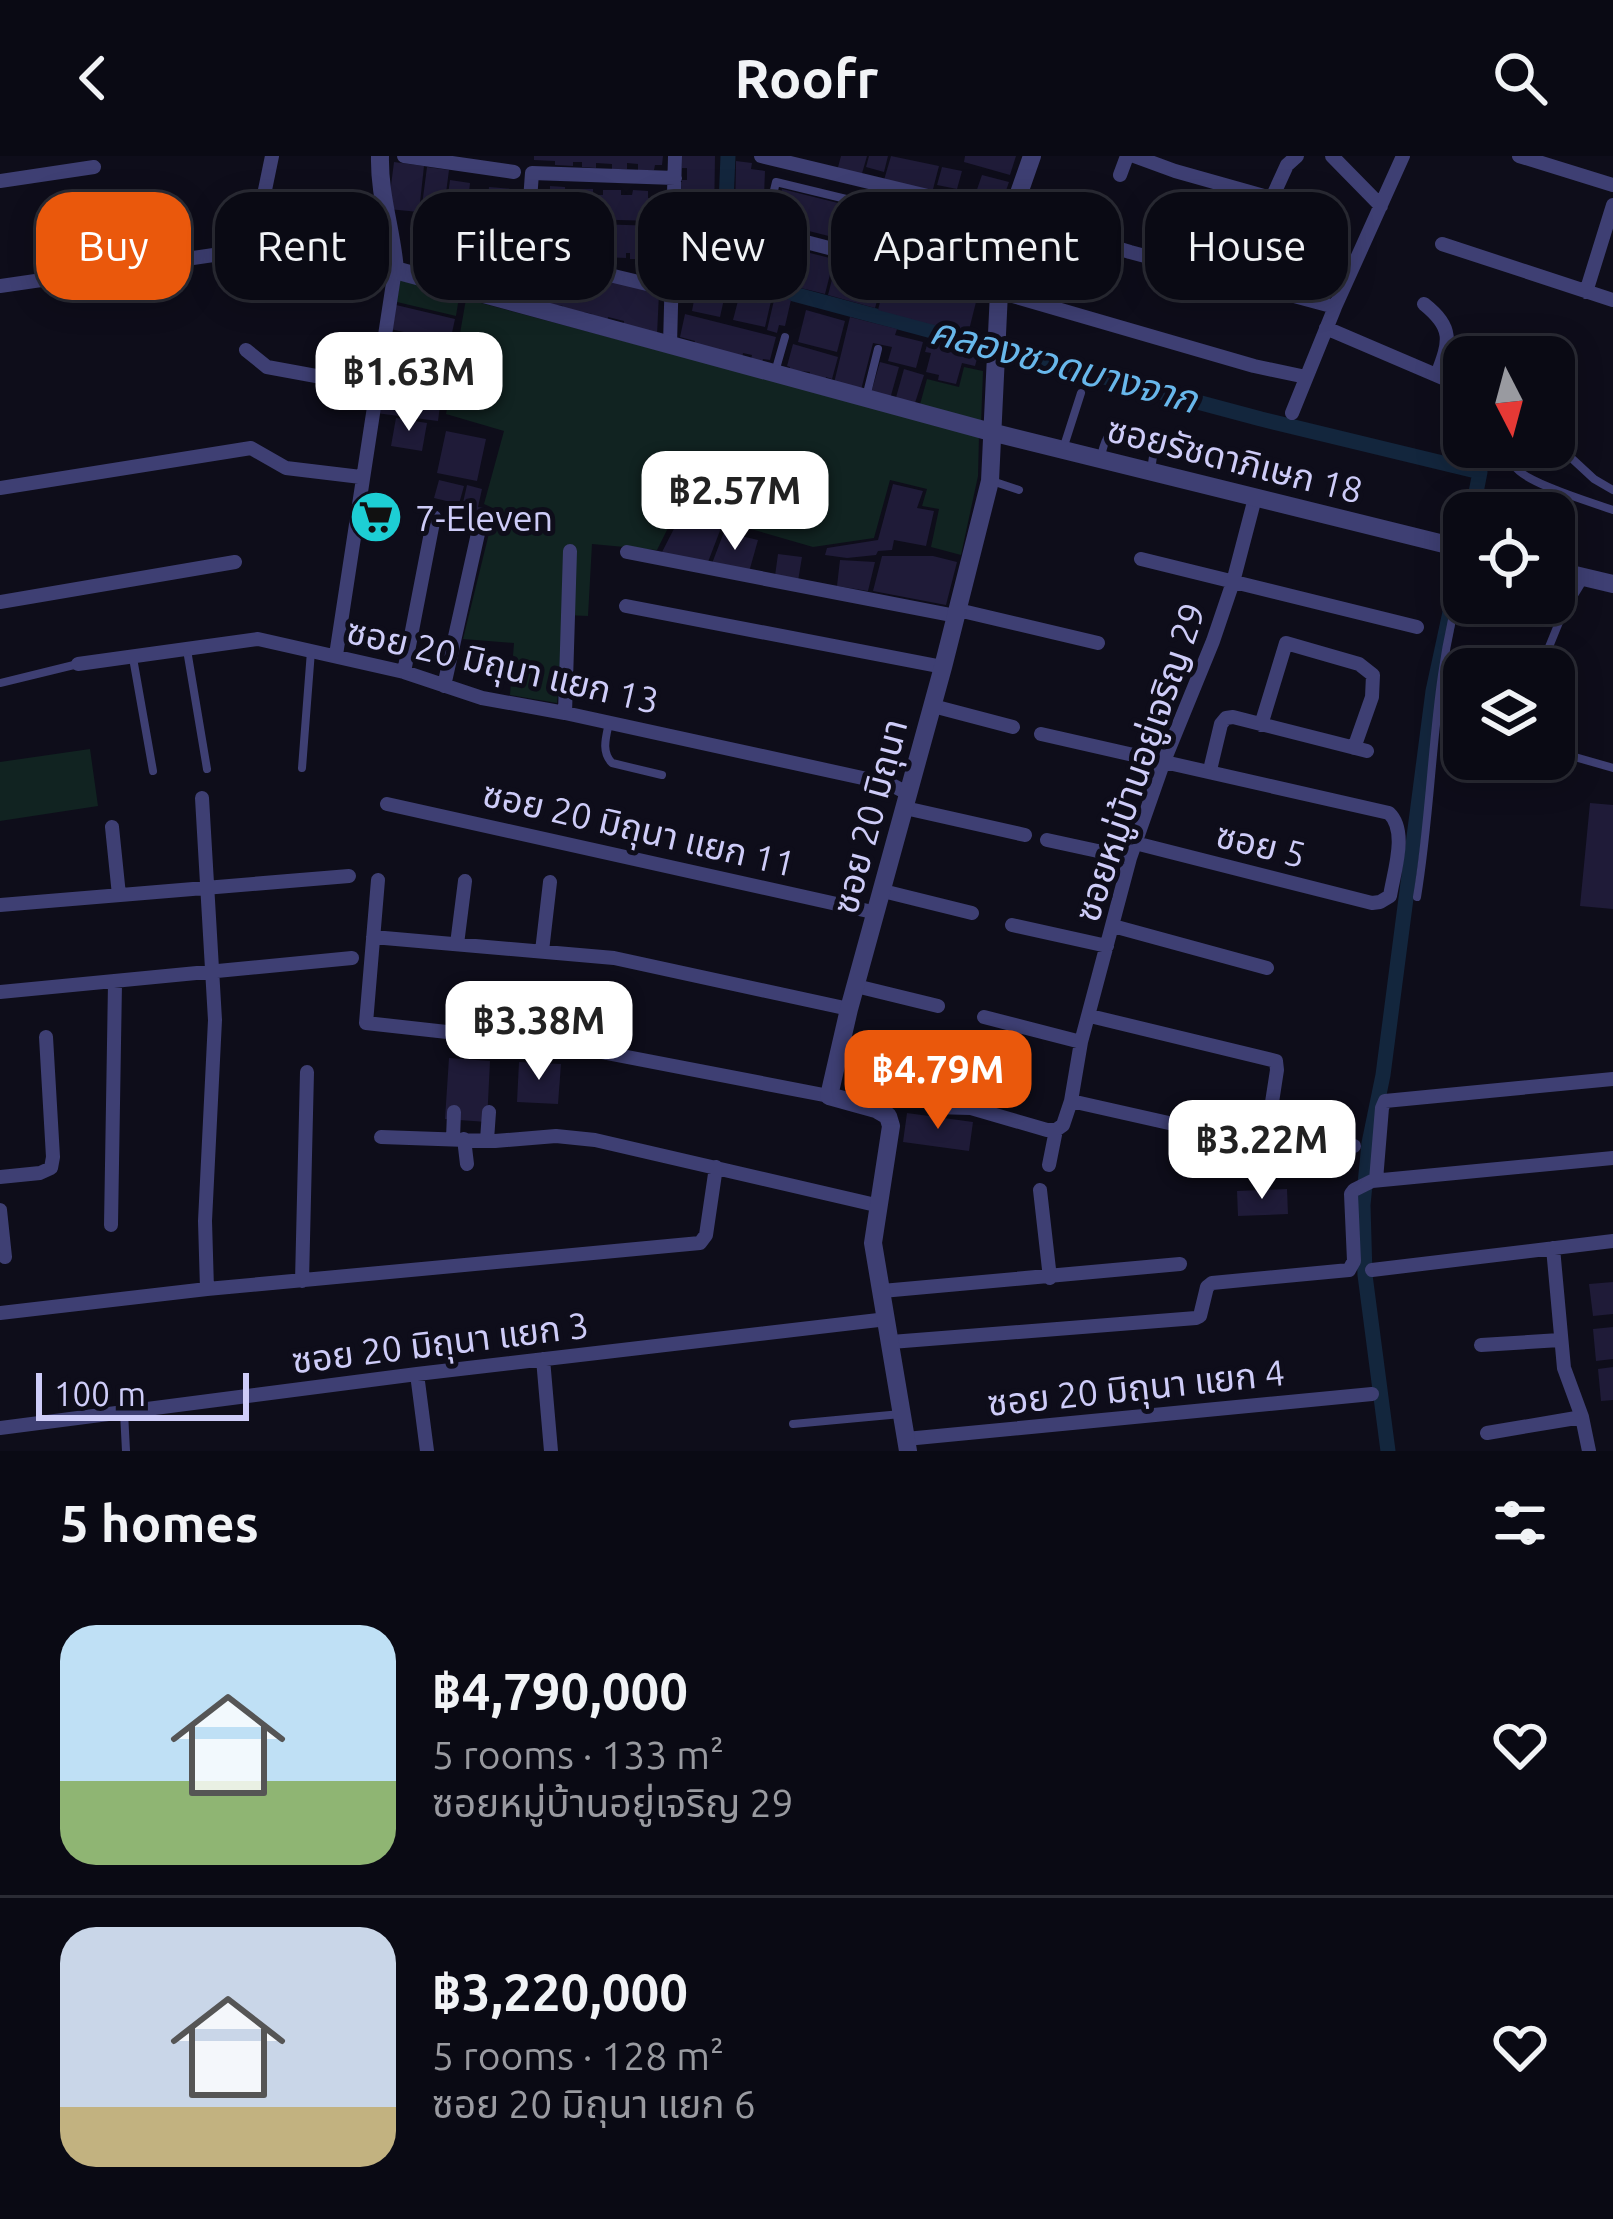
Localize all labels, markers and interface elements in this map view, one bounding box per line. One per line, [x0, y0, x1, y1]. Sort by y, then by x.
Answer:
icon: back [60, 45, 126, 111]
icon: search [1487, 45, 1553, 111]
text: Roofr [735, 48, 878, 108]
chip: Buy [36, 192, 191, 300]
chip: Rent [215, 192, 389, 300]
chip: Filters [413, 192, 614, 300]
chip: New [638, 192, 807, 300]
chip: Apartment [831, 192, 1121, 300]
chip: House [1145, 192, 1348, 300]
water label: คลองชวดบางจาก [926, 308, 1204, 421]
pin: ฿1.63M [311, 332, 507, 434]
north arrow [1443, 336, 1575, 468]
map controls [1443, 336, 1575, 780]
text: ฿1.63M [343, 349, 475, 392]
street label: ซอยรัชดาภิเษก 18 [1103, 407, 1367, 511]
pin: ฿2.57M [637, 451, 833, 553]
text: ฿2.57M [669, 468, 801, 511]
supermarket icon: 7-Eleven [348, 489, 404, 545]
button: locate [1443, 492, 1575, 624]
place label: 7-Eleven [415, 497, 553, 538]
street label: ซอยหมู่บ้านอยู่เจริญ 29 [1065, 598, 1215, 927]
street label: ซอย 20 มิถุนา แยก 13 [342, 609, 663, 723]
button: layers [1443, 648, 1575, 780]
street label: ซอย 20 มิถุนา [823, 714, 917, 918]
street label: ซอย 20 มิถุนา แยก 11 [478, 772, 799, 886]
street label: ซอย 5 [1212, 813, 1310, 875]
pin: ฿3.38M [441, 981, 637, 1083]
text: ฿3.38M [473, 998, 605, 1041]
pin: ฿4.79M [840, 1030, 1036, 1132]
text: ฿4.79M [872, 1047, 1004, 1090]
pin: ฿3.22M [1164, 1100, 1360, 1202]
text: ฿3.22M [1196, 1117, 1328, 1160]
street label: ซอย 20 มิถุนา แยก 3 [289, 1303, 591, 1383]
street label: ซอย 20 มิถุนา แยก 4 [985, 1351, 1287, 1425]
scale bar [36, 1367, 249, 1420]
text: 100 m [54, 1375, 146, 1412]
icon: filters [1487, 1490, 1553, 1556]
text: 5 homes [60, 1494, 259, 1552]
text: ฿4,790,000 [432, 1662, 688, 1720]
icon: home [156, 1673, 300, 1817]
icon: heart [1487, 1712, 1553, 1778]
text: 5 rooms · 133 m² [432, 1733, 724, 1776]
text: ซอยหมู่บ้านอยู่เจริญ 29 [432, 1781, 793, 1824]
text: ฿3,220,000 [432, 1963, 688, 2021]
icon: home [156, 1975, 300, 2119]
icon: heart [1487, 2014, 1553, 2080]
text: 5 rooms · 128 m² [432, 2034, 724, 2077]
text: ซอย 20 มิถุนา แยก 6 [432, 2082, 756, 2125]

